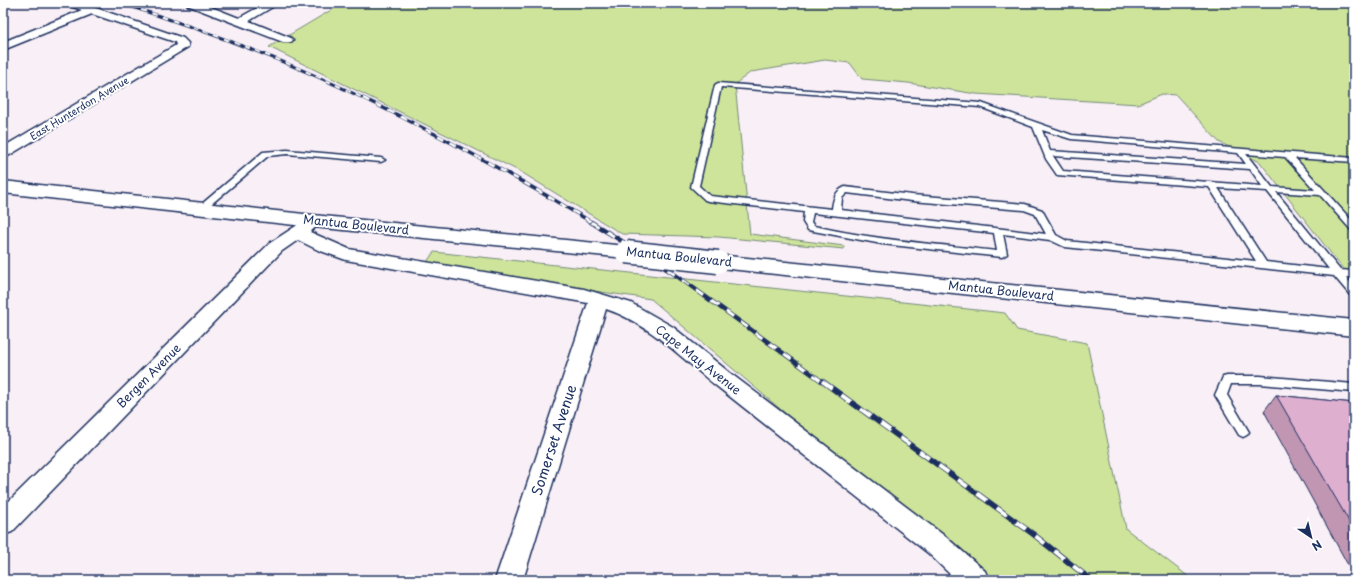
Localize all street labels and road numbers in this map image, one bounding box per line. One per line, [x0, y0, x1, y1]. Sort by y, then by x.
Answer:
street label: East Hunterdon Avenue [26, 72, 131, 143]
street label: Mantua Boulevard [302, 209, 411, 239]
street label: Mantua Boulevard [625, 241, 734, 271]
street label: Mantua Boulevard [947, 275, 1056, 305]
street label: Cape May Avenue [652, 320, 746, 399]
street label: Bergen Avenue [112, 339, 185, 412]
street label: Somerset Avenue [526, 381, 581, 498]

